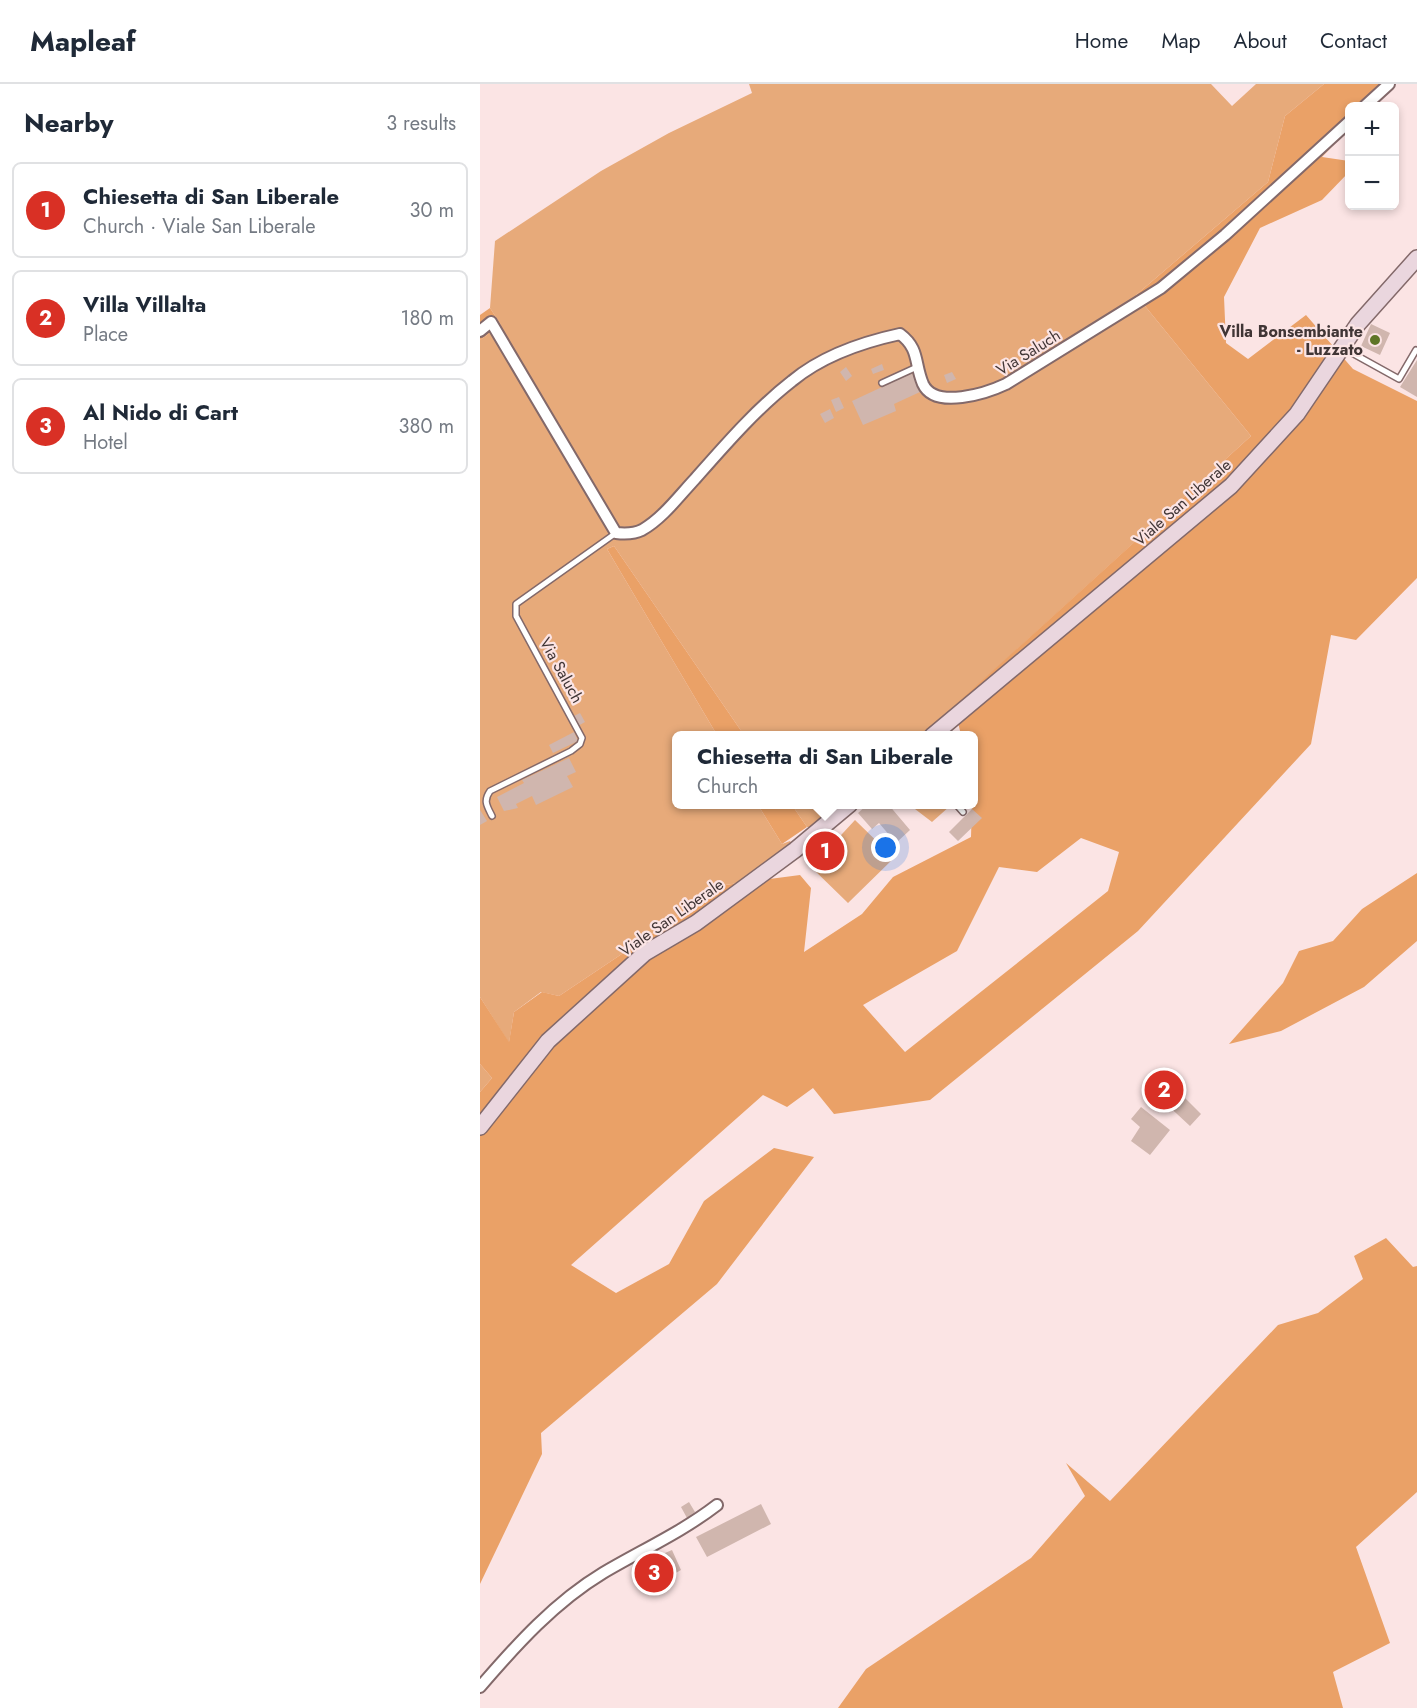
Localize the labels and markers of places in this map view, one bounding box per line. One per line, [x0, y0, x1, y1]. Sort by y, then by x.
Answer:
place label: Villa Bonsembiante - Luzzato [1219, 320, 1363, 361]
marker: Villa Bonsembiante - Luzzato [1368, 333, 1382, 347]
pin: 1 [806, 828, 844, 873]
pin: 2 [1144, 1068, 1184, 1112]
pin: 3 [634, 1550, 674, 1596]

